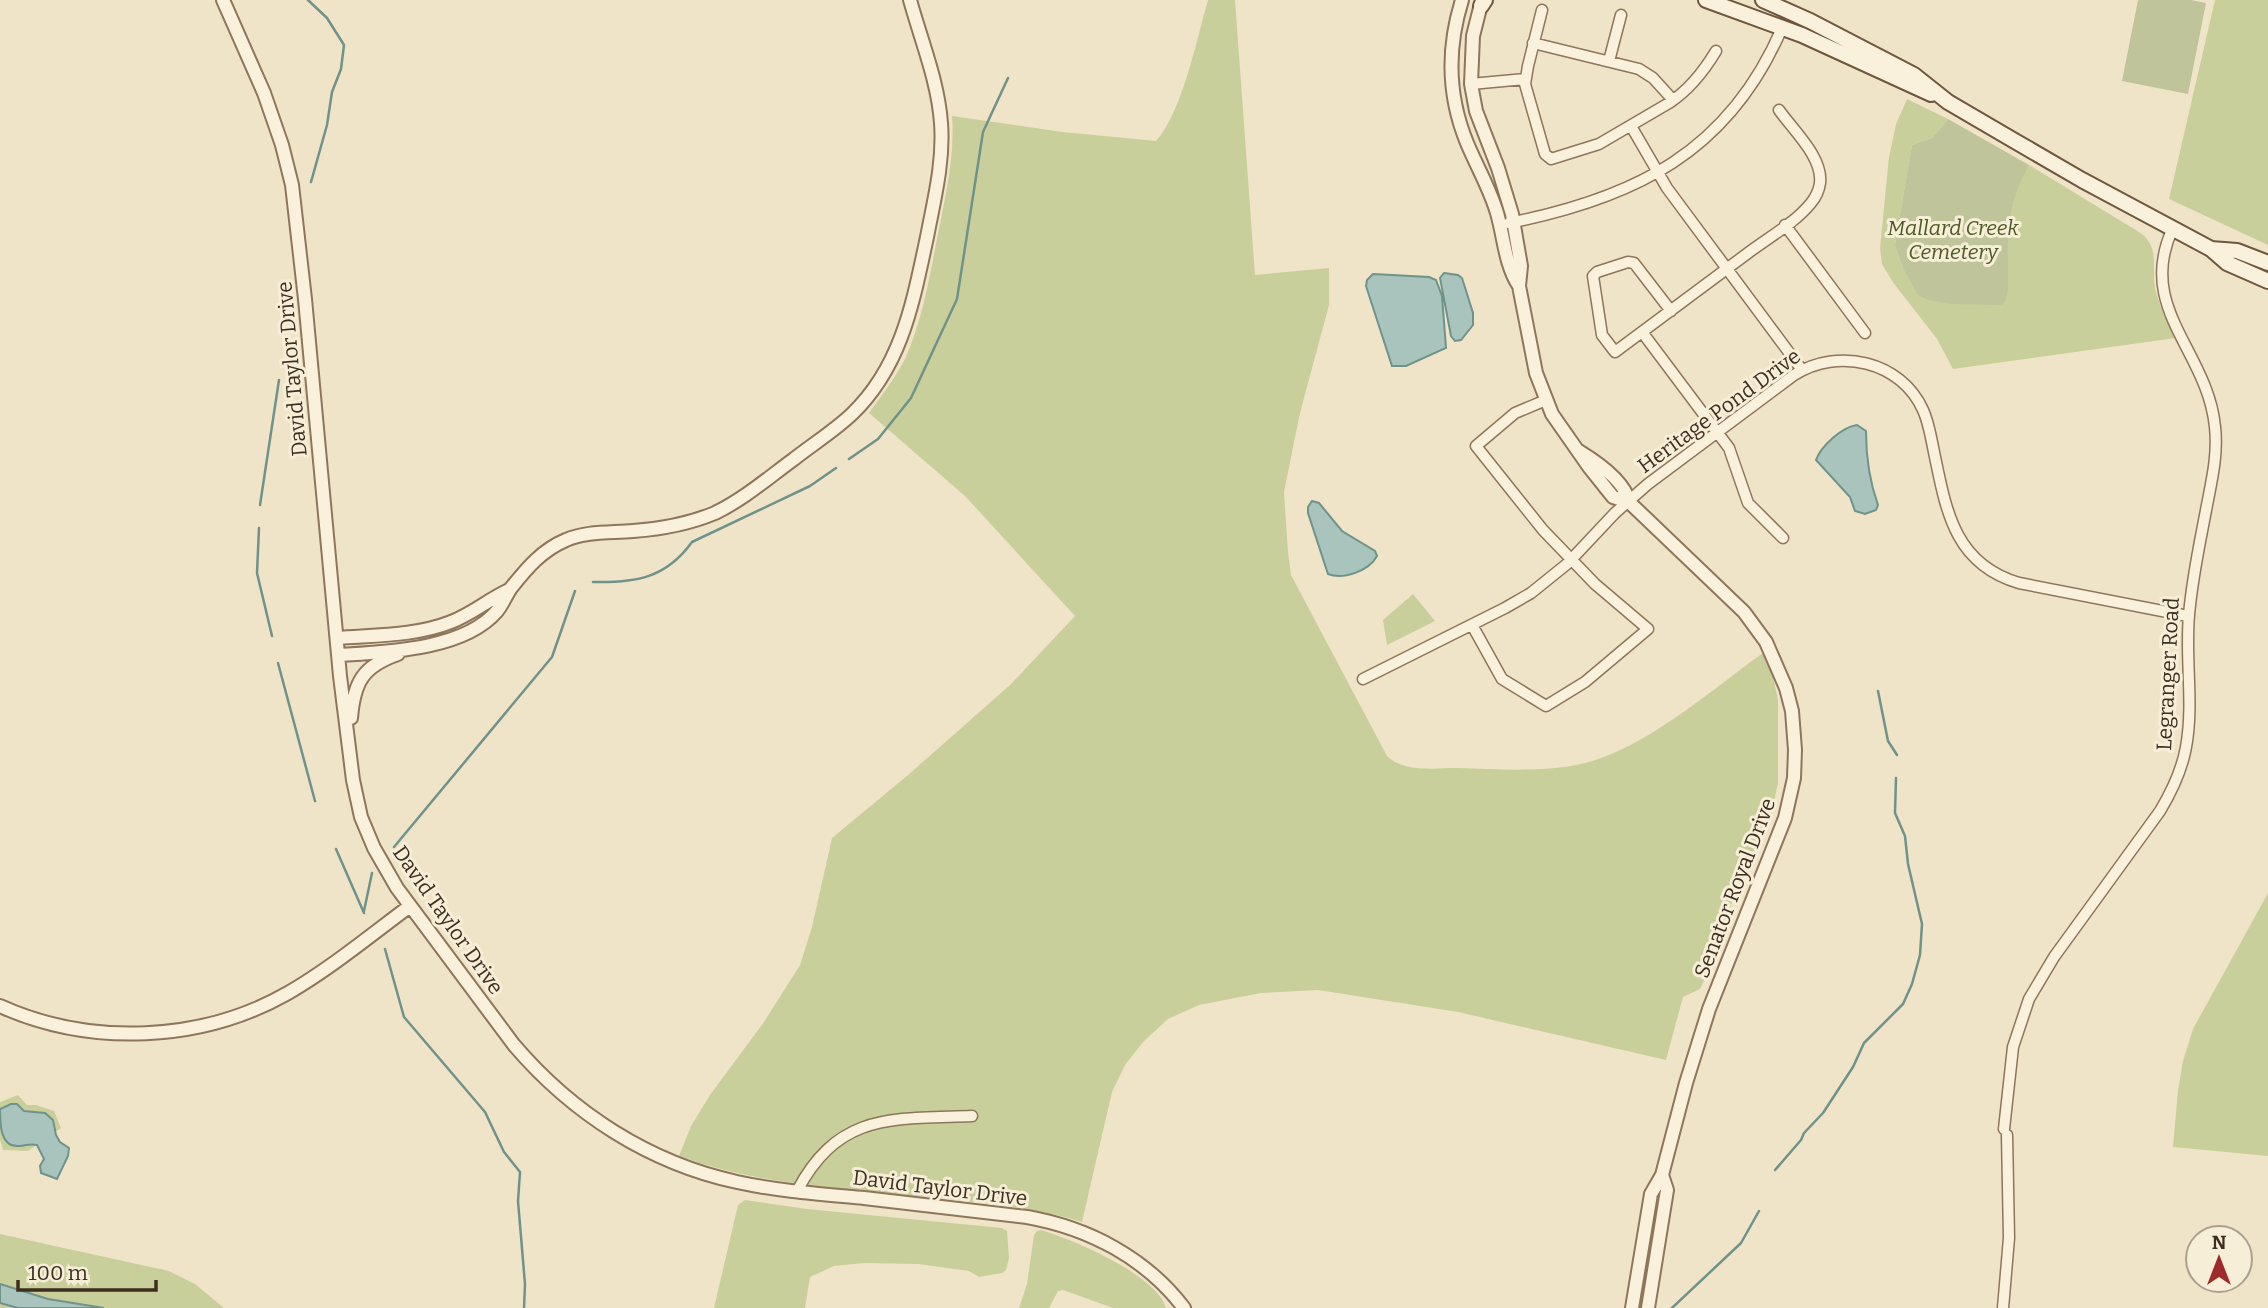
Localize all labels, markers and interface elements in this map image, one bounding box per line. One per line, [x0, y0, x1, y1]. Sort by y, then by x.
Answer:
park label: Mallard Creek Cemetery [1887, 215, 2019, 265]
street label: David Taylor Drive [271, 280, 313, 458]
street label: Heritage Pond Drive [1632, 343, 1806, 479]
street label: Legranger Road [2151, 597, 2185, 751]
street label: Senator Royal Drive [1689, 794, 1781, 982]
street label: David Taylor Drive [387, 841, 509, 999]
street label: David Taylor Drive [851, 1164, 1029, 1212]
north arrow [2184, 1224, 2254, 1294]
text: N [2212, 1231, 2227, 1254]
scale bar [18, 1248, 156, 1292]
text: 100 m [28, 1260, 88, 1286]

